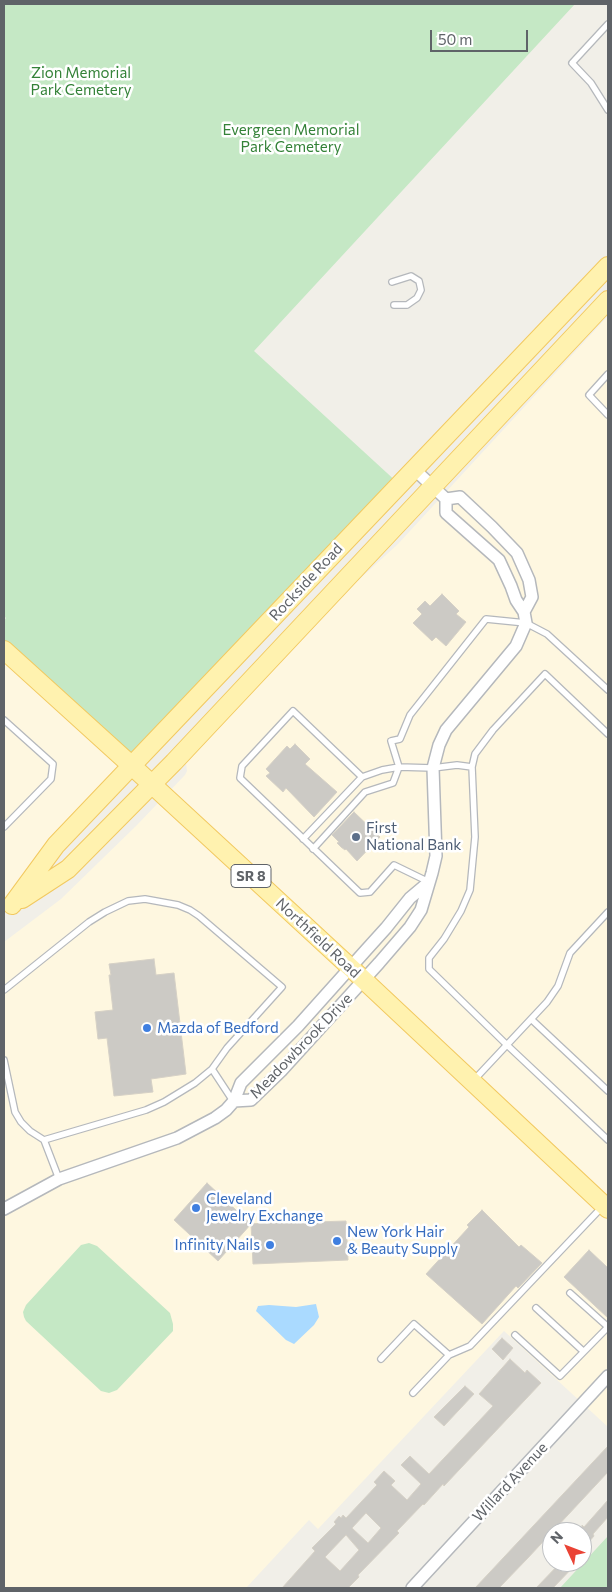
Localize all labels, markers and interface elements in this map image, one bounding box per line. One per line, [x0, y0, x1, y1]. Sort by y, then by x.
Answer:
scale bar [432, 20, 530, 52]
text: 50 m [438, 30, 472, 48]
park label: Zion Memorial Park Cemetery [30, 64, 132, 99]
park label: Evergreen Memorial Park Cemetery [223, 121, 359, 156]
street label: Rockside Road [266, 540, 346, 624]
place label: First National Bank [366, 819, 461, 854]
marker: First National Bank [350, 831, 362, 843]
road number: SR 8 [231, 864, 271, 888]
street label: Northfield Road [272, 894, 364, 982]
street label: Meadowbrook Drive [246, 990, 356, 1102]
place label: Mazda of Bedford [157, 1019, 279, 1037]
marker: Mazda of Bedford [141, 1022, 153, 1034]
place label: Cleveland Jewelry Exchange [206, 1190, 323, 1225]
marker: Cleveland Jewelry Exchange [190, 1202, 202, 1214]
place label: New York Hair & Beauty Supply [347, 1223, 458, 1258]
marker: New York Hair & Beauty Supply [331, 1235, 343, 1247]
place label: Infinity Nails [175, 1236, 260, 1254]
marker: Infinity Nails [264, 1239, 276, 1251]
street label: Willard Avenue [469, 1439, 551, 1525]
north arrow [542, 1522, 592, 1572]
text: N [547, 1527, 566, 1547]

